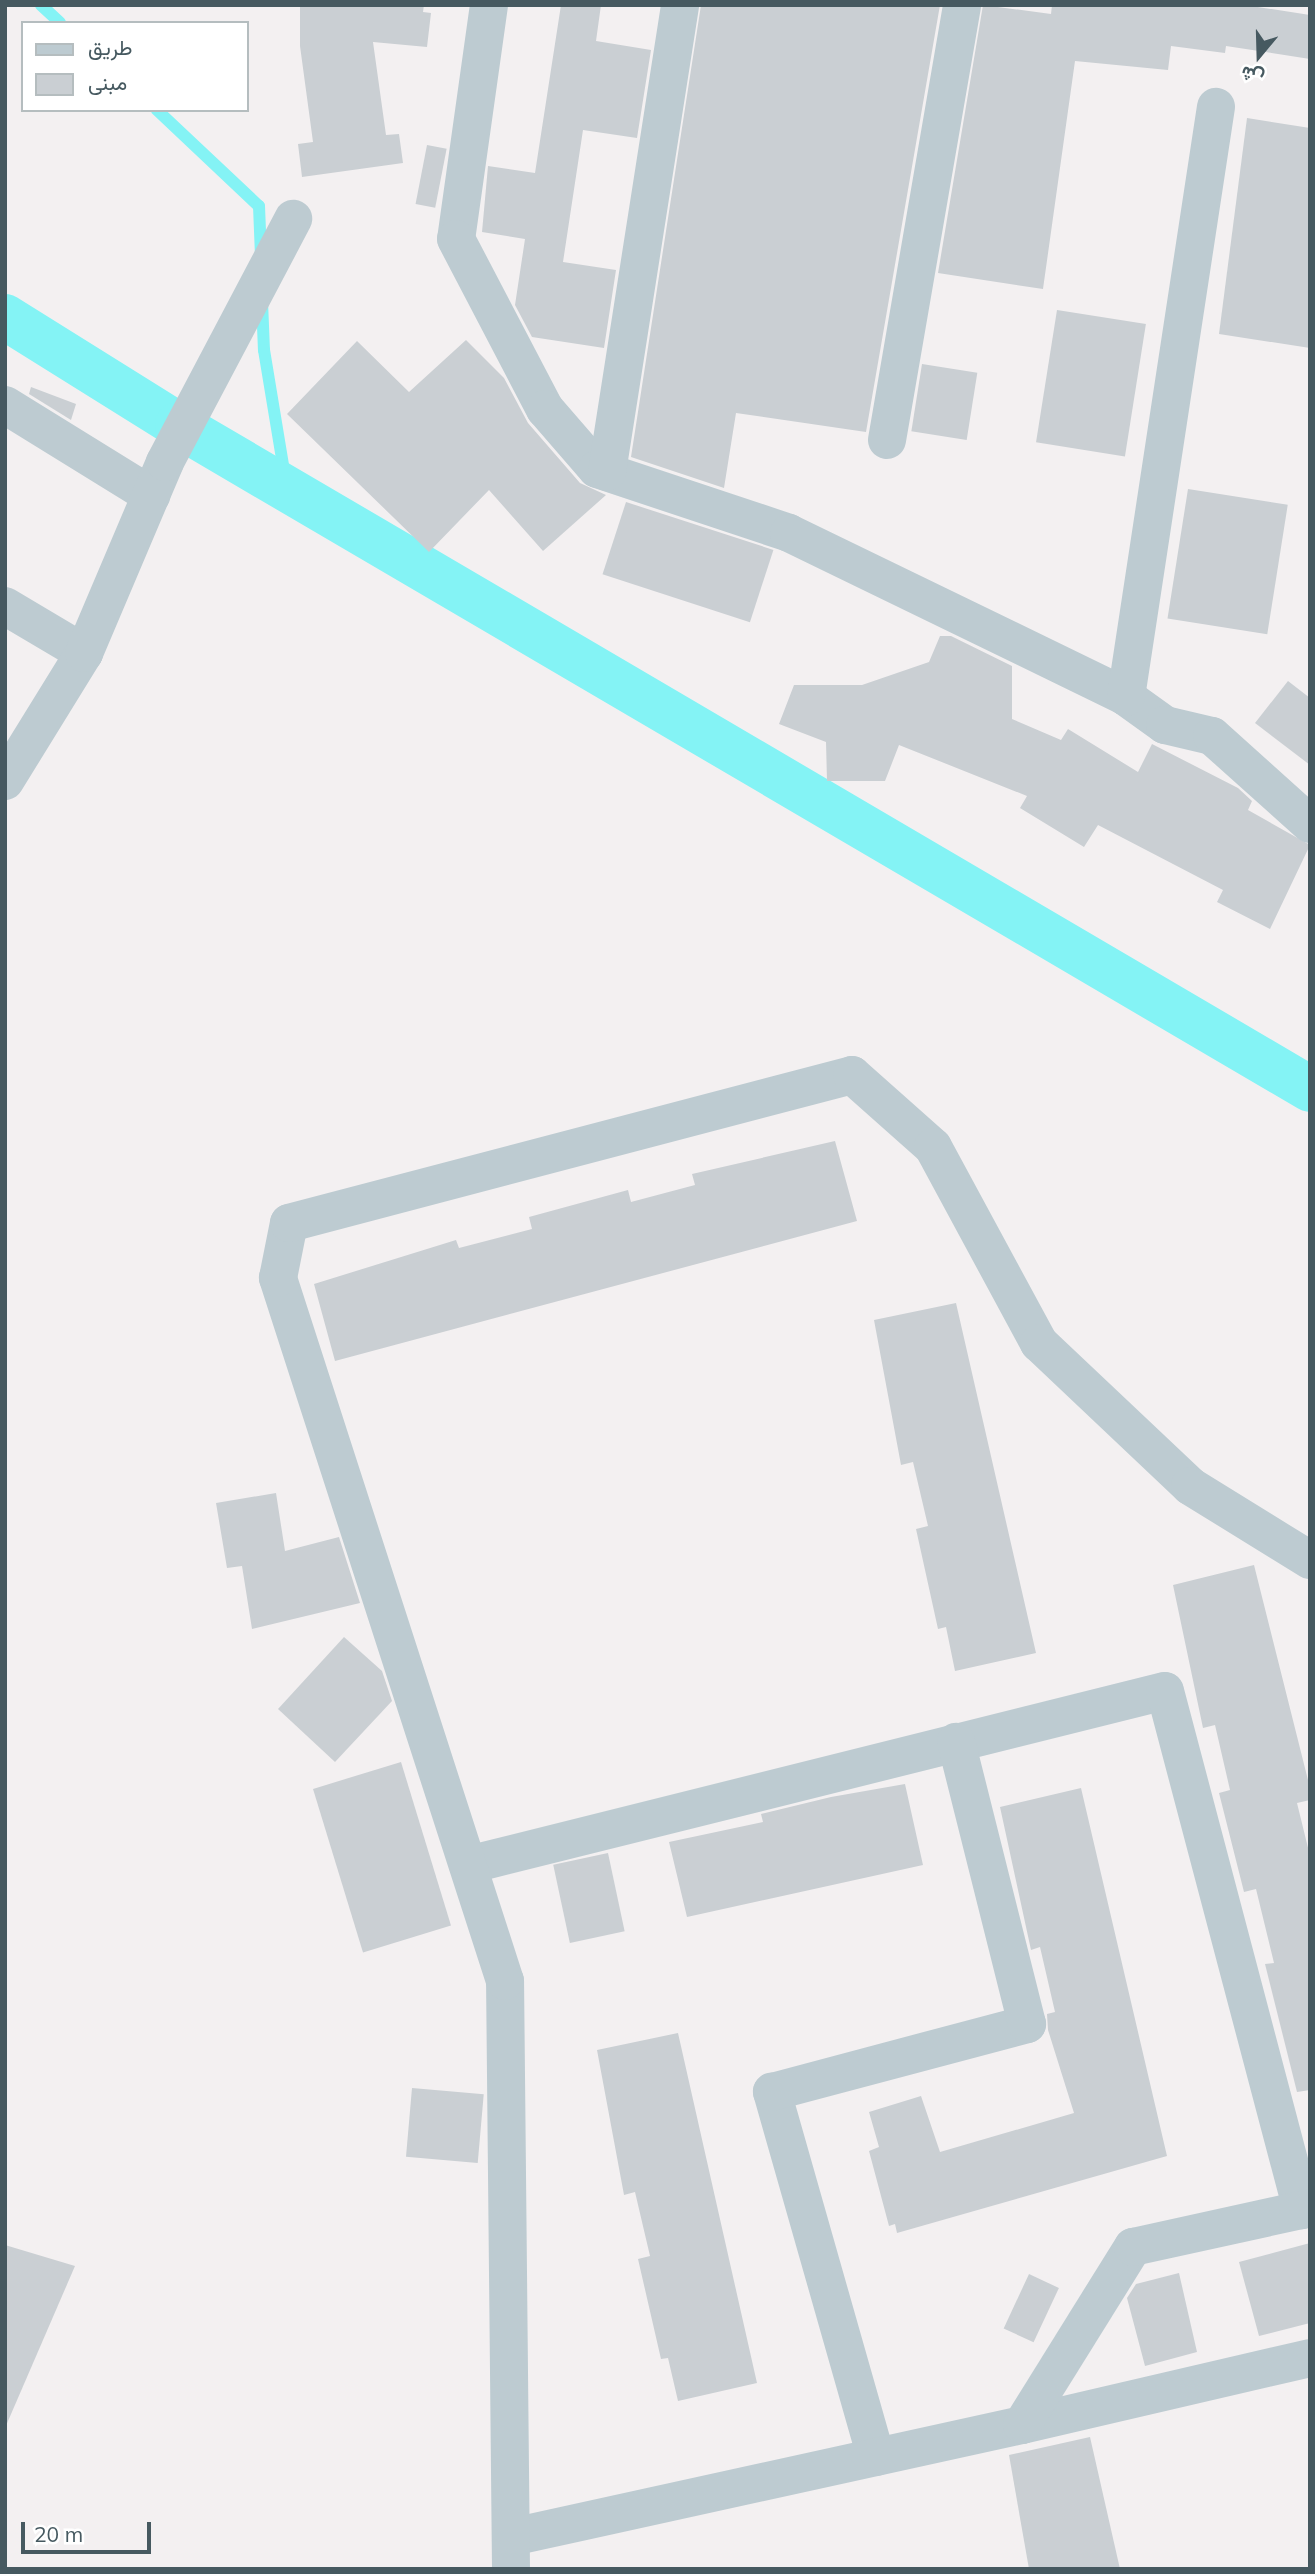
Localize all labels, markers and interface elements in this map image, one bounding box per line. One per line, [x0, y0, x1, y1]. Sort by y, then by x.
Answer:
legend [21, 21, 248, 112]
north arrow [1224, 21, 1294, 91]
text: طريق [88, 34, 133, 60]
text: ش [1237, 61, 1267, 91]
text: مبنى [88, 69, 127, 95]
scale bar [24, 2508, 154, 2552]
text: 20 m [34, 2521, 83, 2547]

